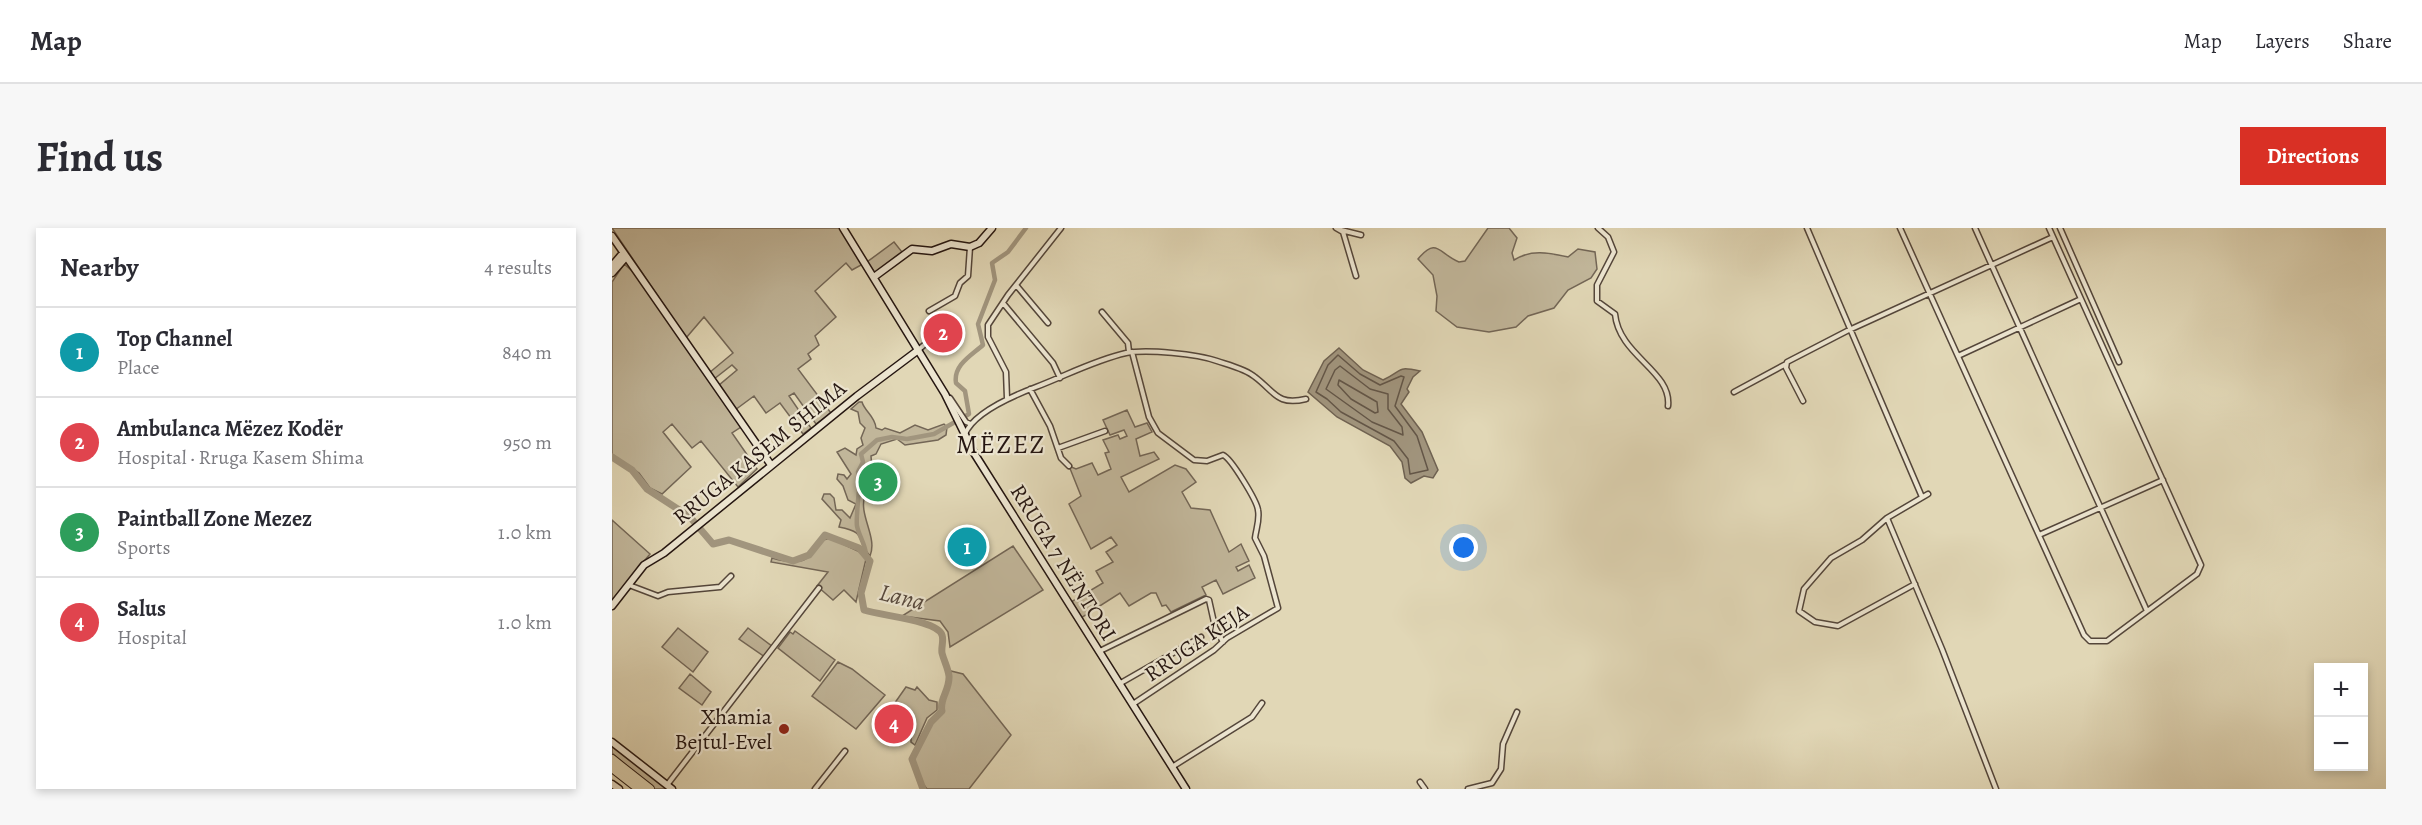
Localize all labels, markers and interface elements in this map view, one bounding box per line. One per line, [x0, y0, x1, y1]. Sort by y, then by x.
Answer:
text: Map [30, 22, 82, 60]
text: Map [2183, 27, 2222, 55]
text: Layers [2255, 27, 2310, 55]
text: Share [2343, 27, 2392, 55]
button: Directions [2240, 127, 2386, 185]
text: Find us [36, 128, 163, 185]
text: Nearby [60, 250, 139, 285]
text: 4 results [484, 254, 552, 281]
pin: 2 [924, 310, 962, 356]
text: Top Channel [117, 324, 232, 354]
text: 1 [76, 339, 83, 366]
text: 840 m [502, 339, 552, 366]
text: Place [117, 354, 159, 381]
street label: RRUGA KASEM SHIMA [667, 373, 853, 532]
text: Ambulanca Mëzez Kodër [117, 414, 343, 444]
district label: MËZEZ [956, 427, 1046, 462]
text: 2 [75, 429, 84, 456]
text: 950 m [503, 429, 552, 456]
text: Hospital · Rruga Kasem Shima [117, 444, 364, 471]
pin: 3 [858, 460, 898, 504]
street label: RRUGA 7 NËNTORI [1003, 478, 1123, 647]
text: Paintball Zone Mezez [117, 504, 312, 534]
text: 3 [75, 519, 84, 546]
text: 1.0 km [498, 519, 552, 546]
pin: 1 [948, 524, 986, 570]
your location [1449, 533, 1478, 562]
text: Sports [117, 534, 170, 561]
water label: Lana [876, 576, 928, 618]
text: Salus [117, 594, 166, 624]
street label: RRUGA KEJA [1138, 596, 1256, 689]
text: 4 [75, 609, 84, 636]
text: 1.0 km [498, 609, 552, 636]
text: Hospital [117, 624, 187, 651]
map controls [2314, 663, 2368, 771]
button: + [2314, 663, 2368, 717]
place label: Xhamia Bejtul-Evel [674, 702, 773, 757]
pin: 4 [874, 702, 914, 746]
button: − [2314, 717, 2368, 771]
marker: Xhamia Bejtul-Evel [777, 722, 791, 736]

